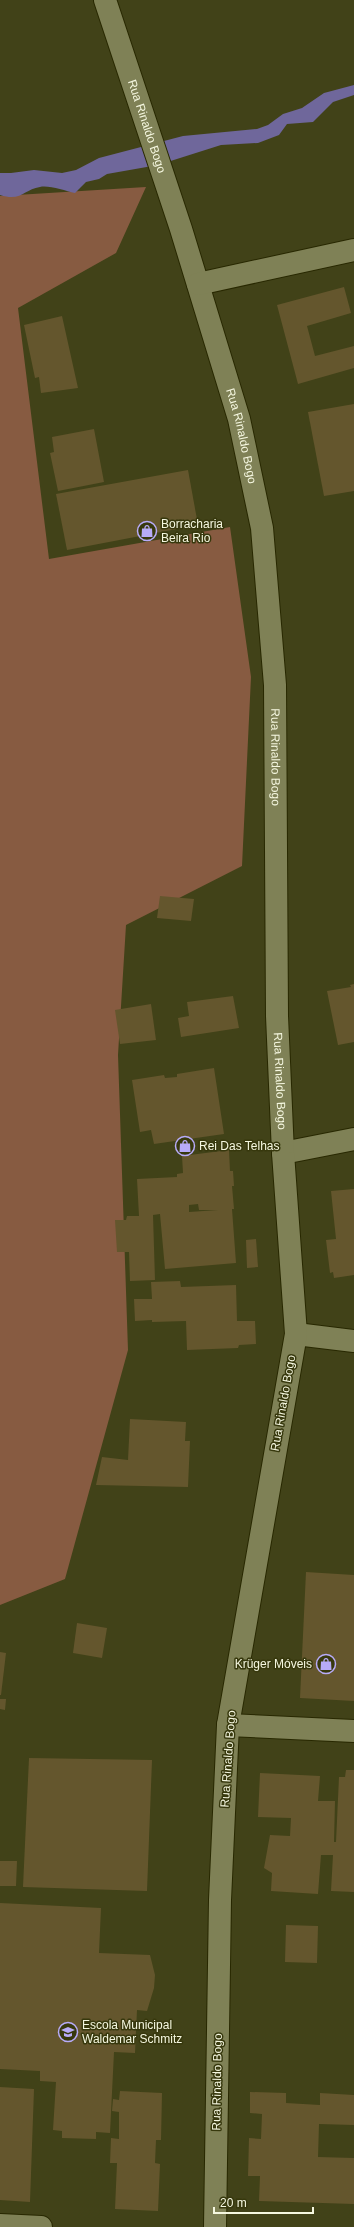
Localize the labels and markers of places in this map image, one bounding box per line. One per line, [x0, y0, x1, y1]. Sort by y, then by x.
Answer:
place label: Borracharia Beira Rio [161, 517, 223, 545]
shop icon: Borracharia Beira Rio [136, 520, 158, 542]
shop icon: Rei Das Telhas [174, 1135, 196, 1157]
place label: Rei Das Telhas [199, 1139, 279, 1153]
shop icon: Krüger Móveis [315, 1653, 337, 1675]
place label: Krüger Móveis [235, 1657, 312, 1671]
place label: Escola Municipal Waldemar Schmitz [82, 2018, 182, 2046]
school or university icon: Escola Municipal Waldemar Schmitz [57, 2021, 79, 2043]

